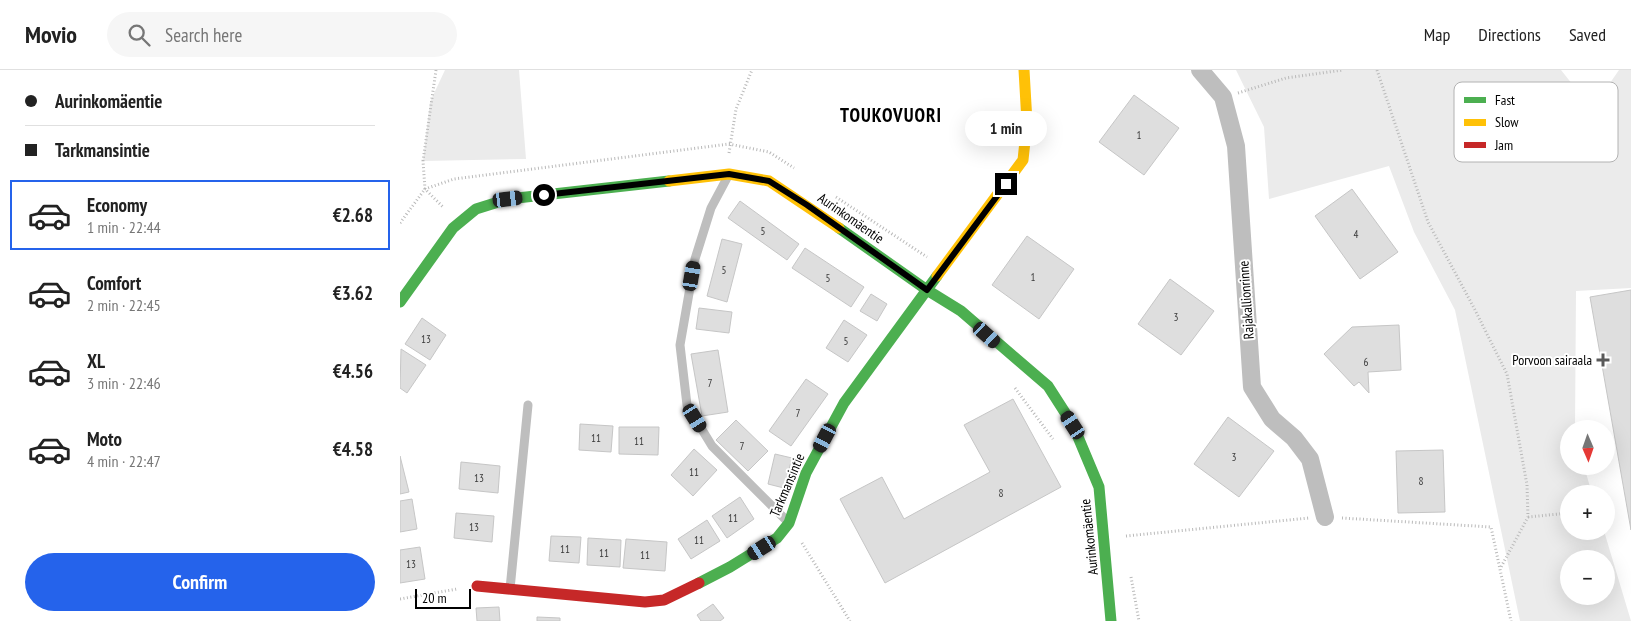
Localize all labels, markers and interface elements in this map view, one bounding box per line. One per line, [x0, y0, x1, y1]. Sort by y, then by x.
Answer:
search box [107, 12, 457, 57]
text: Movio [25, 19, 77, 50]
icon: search [125, 21, 153, 49]
text: Search here [165, 23, 242, 47]
text: Map [1424, 23, 1450, 46]
text: Directions [1478, 23, 1541, 46]
text: Saved [1569, 23, 1606, 46]
legend [1454, 82, 1618, 162]
text: Aurinkomäentie [55, 89, 163, 113]
text: Fast [1495, 91, 1515, 109]
district label: TOUKOVUORI [840, 103, 942, 127]
callout: 1 min [965, 112, 1047, 146]
text: Slow [1495, 113, 1519, 131]
text: 1 min [990, 118, 1022, 138]
house number: 1 [1137, 128, 1142, 142]
text: Jam [1494, 136, 1513, 154]
text: Tarkmansintie [55, 138, 150, 162]
route end [995, 173, 1017, 195]
route start [533, 184, 555, 206]
street label: Aurinkomäentie [815, 189, 888, 247]
car [492, 190, 523, 208]
icon: car [27, 193, 72, 238]
text: Economy [87, 193, 147, 217]
text: €2.68 [333, 203, 373, 227]
text: 1 min · 22:44 [87, 217, 161, 237]
house number: 5 [761, 224, 766, 238]
house number: 4 [1354, 227, 1359, 241]
car [682, 260, 701, 292]
street label: Rajakallionrinne [1234, 260, 1258, 340]
house number: 5 [722, 263, 727, 277]
house number: 1 [1031, 270, 1036, 284]
icon: car [27, 271, 72, 316]
text: Comfort [87, 271, 141, 295]
house number: 5 [826, 271, 831, 285]
text: €3.62 [333, 281, 373, 305]
text: 2 min · 22:45 [87, 295, 161, 315]
house number: 3 [1174, 310, 1179, 324]
car [970, 319, 1003, 351]
house number: 13 [421, 332, 431, 346]
house number: 5 [844, 334, 849, 348]
icon: car [27, 349, 72, 394]
text: XL [87, 349, 105, 373]
place label: Porvoon sairaala [1512, 351, 1592, 369]
marker: Porvoon sairaala [1596, 353, 1610, 367]
house number: 6 [1364, 355, 1369, 369]
text: €4.56 [333, 359, 373, 383]
text: 3 min · 22:46 [87, 373, 161, 393]
house number: 7 [708, 376, 713, 390]
car [680, 401, 709, 435]
house number: 7 [796, 406, 801, 420]
car [1058, 408, 1087, 442]
north arrow [1560, 420, 1615, 475]
map controls [1560, 420, 1615, 605]
car [811, 421, 838, 455]
icon: car [27, 427, 72, 472]
text: Moto [87, 427, 122, 451]
house number: 11 [591, 431, 601, 445]
house number: 11 [634, 434, 644, 448]
text: €4.58 [333, 437, 373, 461]
house number: 7 [740, 439, 745, 453]
street label: Tarkmansintie [766, 450, 809, 520]
house number: 3 [1232, 450, 1237, 464]
text: 4 min · 22:47 [87, 451, 161, 471]
house number: 11 [689, 465, 699, 479]
house number: 13 [474, 471, 484, 485]
house number: 8 [1419, 474, 1424, 488]
button: + [1560, 485, 1615, 540]
house number: 8 [999, 486, 1004, 500]
street label: Aurinkomäentie [1076, 498, 1102, 576]
house number: 11 [728, 511, 738, 525]
house number: 13 [469, 520, 479, 534]
house number: 11 [694, 533, 704, 547]
car [745, 534, 778, 562]
house number: 11 [560, 542, 570, 556]
house number: 11 [599, 546, 609, 560]
house number: 11 [640, 548, 650, 562]
button: − [1560, 550, 1615, 605]
button: Confirm [25, 553, 375, 611]
house number: 13 [406, 557, 416, 571]
scale bar [415, 586, 471, 609]
text: 20 m [422, 589, 447, 607]

